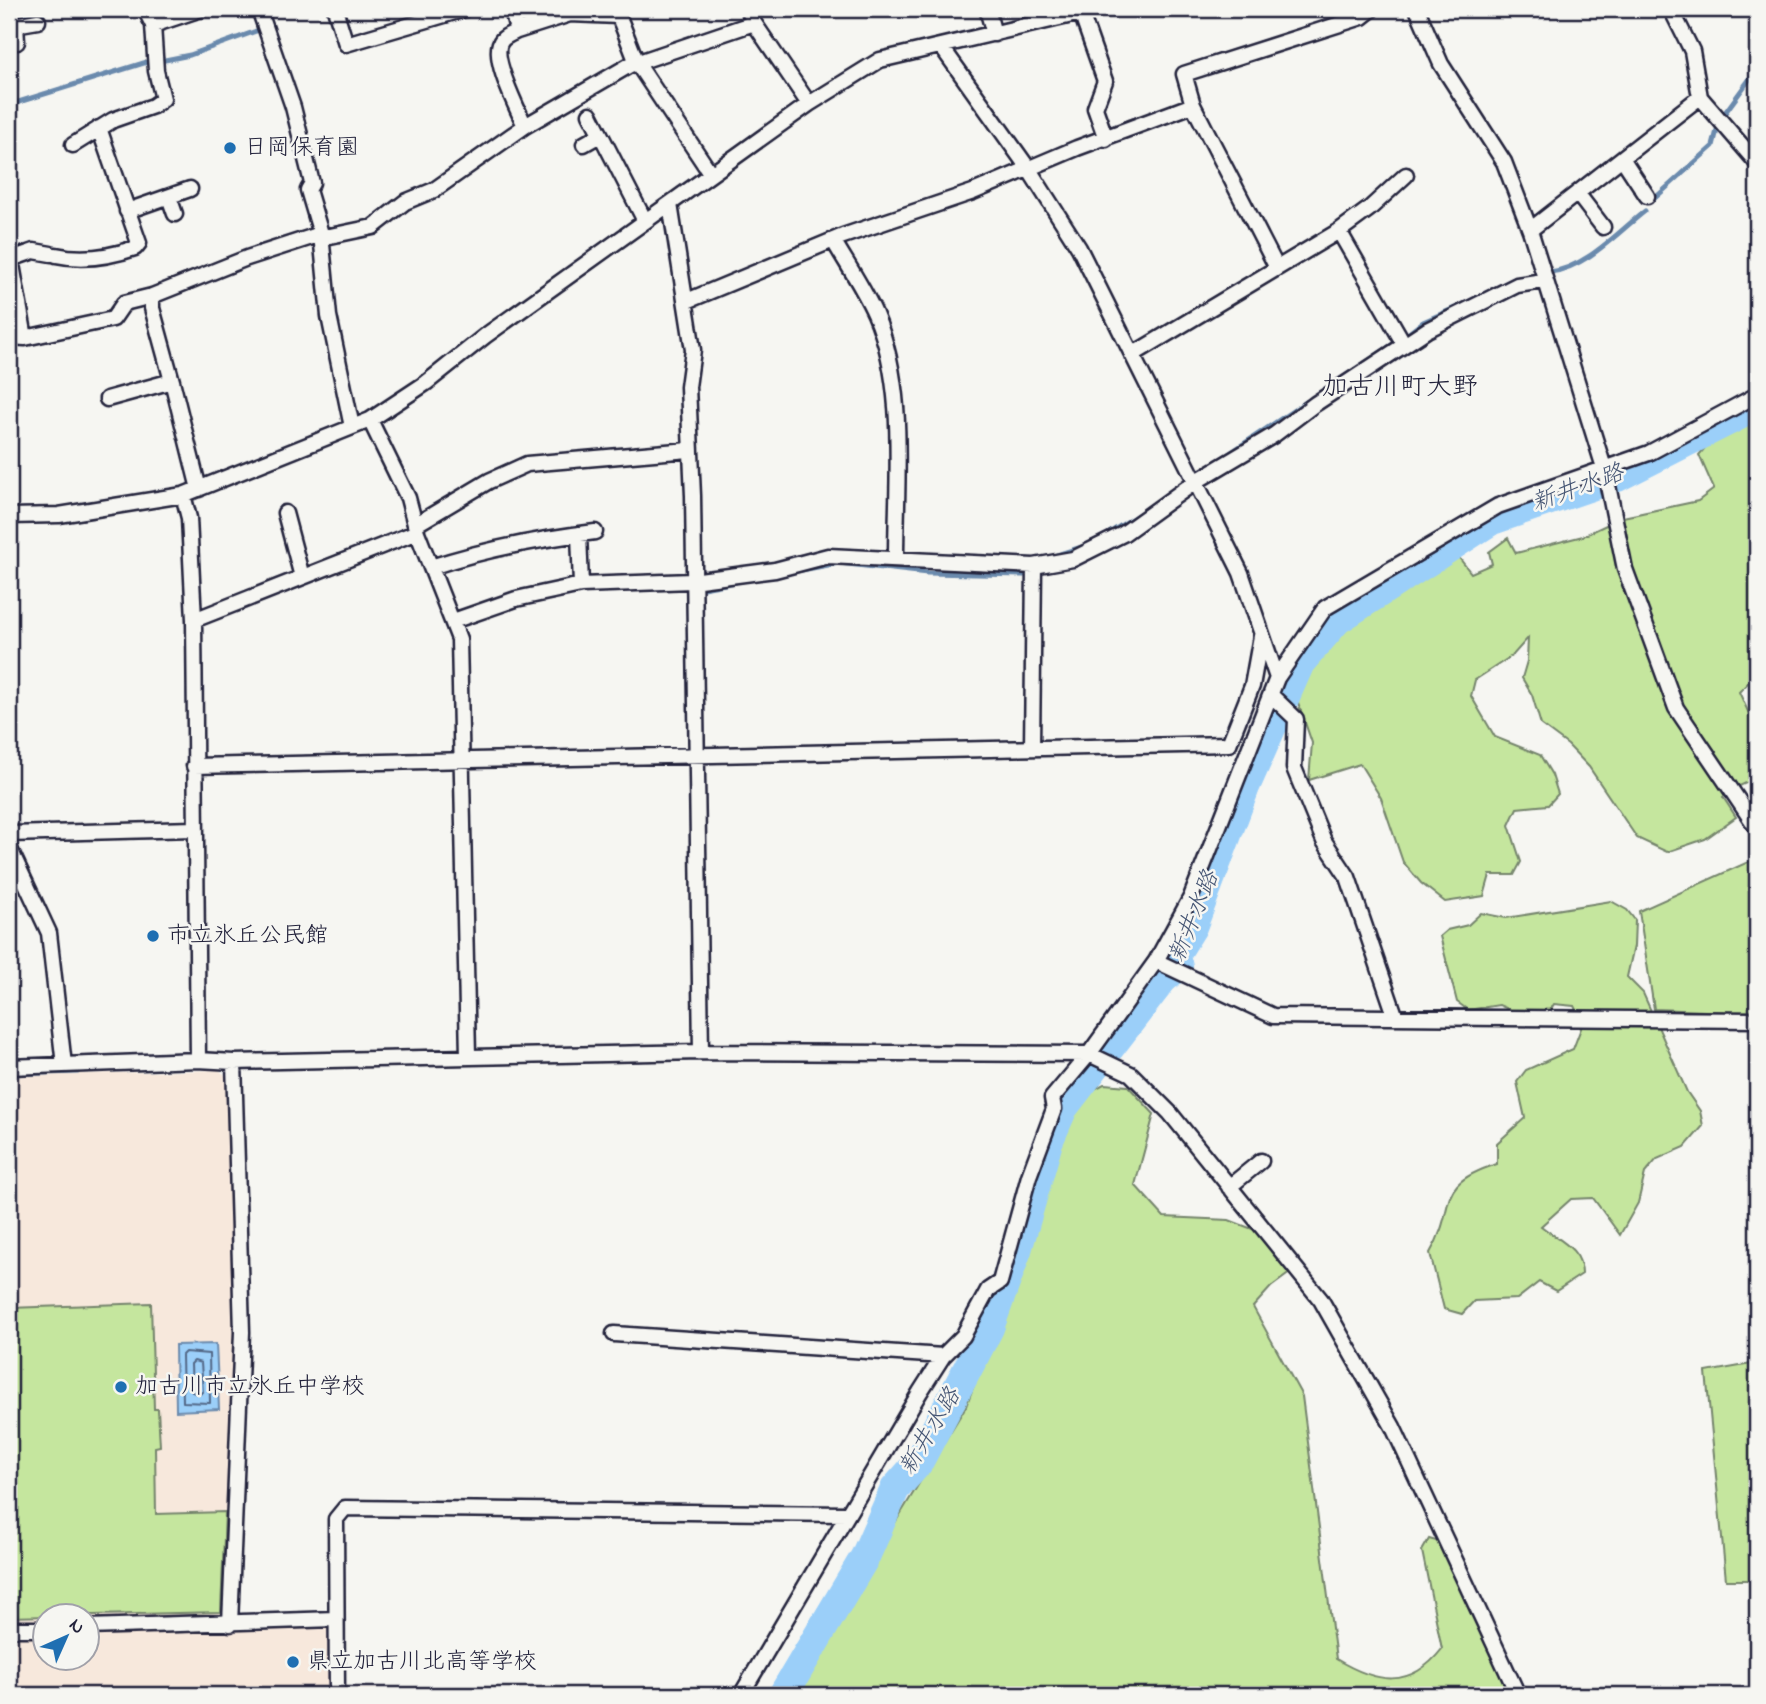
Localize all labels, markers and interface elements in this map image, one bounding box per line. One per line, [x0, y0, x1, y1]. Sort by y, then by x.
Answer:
place label: 日岡保育園 [244, 132, 359, 165]
marker: 日岡保育園 [222, 140, 238, 156]
district label: 加古川町大野 [1322, 369, 1478, 407]
water label: 新井水路 [1527, 455, 1631, 522]
water label: 新井水路 [1161, 864, 1230, 968]
place label: 市立氷丘公民館 [167, 920, 328, 953]
marker: 市立氷丘公民館 [145, 928, 161, 944]
place label: 加古川市立氷丘中学校 [135, 1371, 365, 1404]
marker: 加古川市立氷丘中学校 [113, 1379, 129, 1395]
water label: 新井水路 [891, 1380, 972, 1482]
north arrow [32, 1602, 102, 1672]
text: N [62, 1613, 90, 1641]
place label: 県立加古川北高等学校 [307, 1646, 537, 1679]
marker: 県立加古川北高等学校 [285, 1654, 301, 1670]

